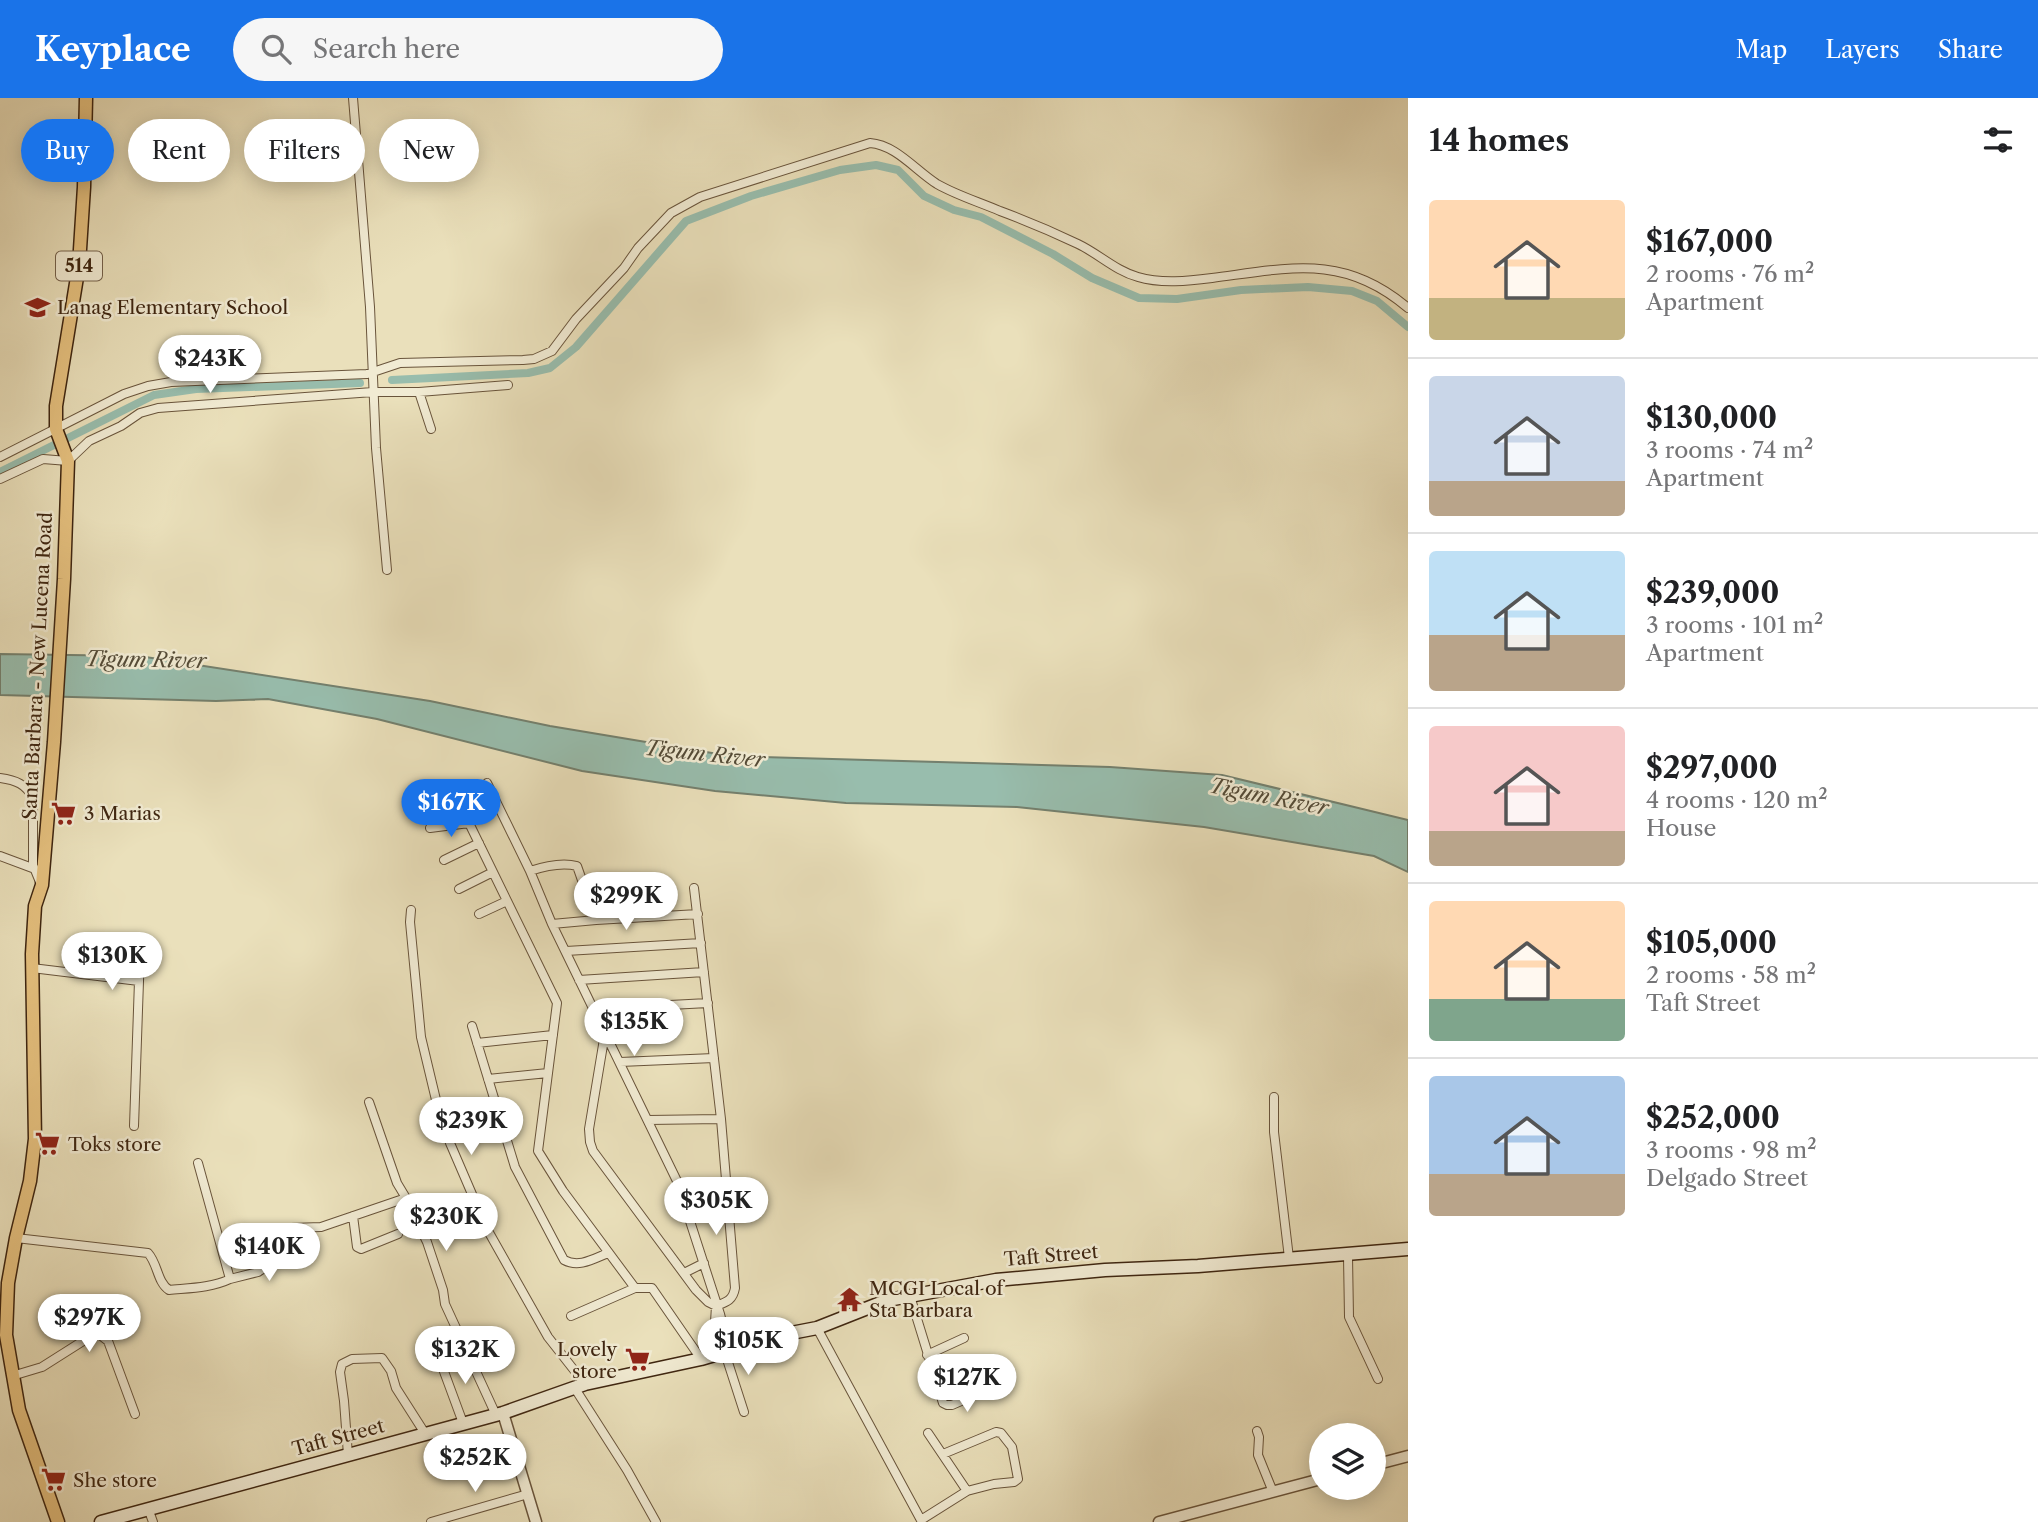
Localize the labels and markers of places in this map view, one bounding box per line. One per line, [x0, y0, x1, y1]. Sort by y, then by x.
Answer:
school or university icon: Lanag Elementary School [23, 293, 51, 321]
place label: Lanag Elementary School [57, 296, 288, 319]
pin: $243K [161, 336, 259, 395]
pin: $167K [402, 780, 500, 839]
supermarket icon: 3 Marias [50, 799, 78, 827]
place label: 3 Marias [84, 802, 161, 825]
pin: $299K [577, 872, 675, 932]
pin: $130K [63, 932, 161, 992]
pin: $135K [585, 998, 683, 1058]
pin: $239K [422, 1098, 520, 1157]
supermarket icon: Toks store [34, 1130, 62, 1158]
place label: Toks store [68, 1133, 161, 1156]
pin: $305K [667, 1178, 765, 1237]
pin: $230K [397, 1194, 495, 1253]
pin: $140K [220, 1224, 318, 1283]
place label: MCGI Local of Sta Barbara [869, 1277, 1006, 1322]
temple icon: MCGI Local of Sta Barbara [835, 1285, 863, 1313]
pin: $297K [40, 1294, 138, 1354]
pin: $105K [699, 1318, 797, 1377]
pin: $132K [416, 1326, 514, 1386]
place label: Lovely store [557, 1338, 617, 1383]
supermarket icon: Lovely store [623, 1346, 651, 1374]
pin: $127K [918, 1354, 1016, 1414]
pin: $252K [426, 1434, 524, 1494]
supermarket icon: She store [39, 1466, 67, 1494]
place label: She store [73, 1469, 157, 1492]

